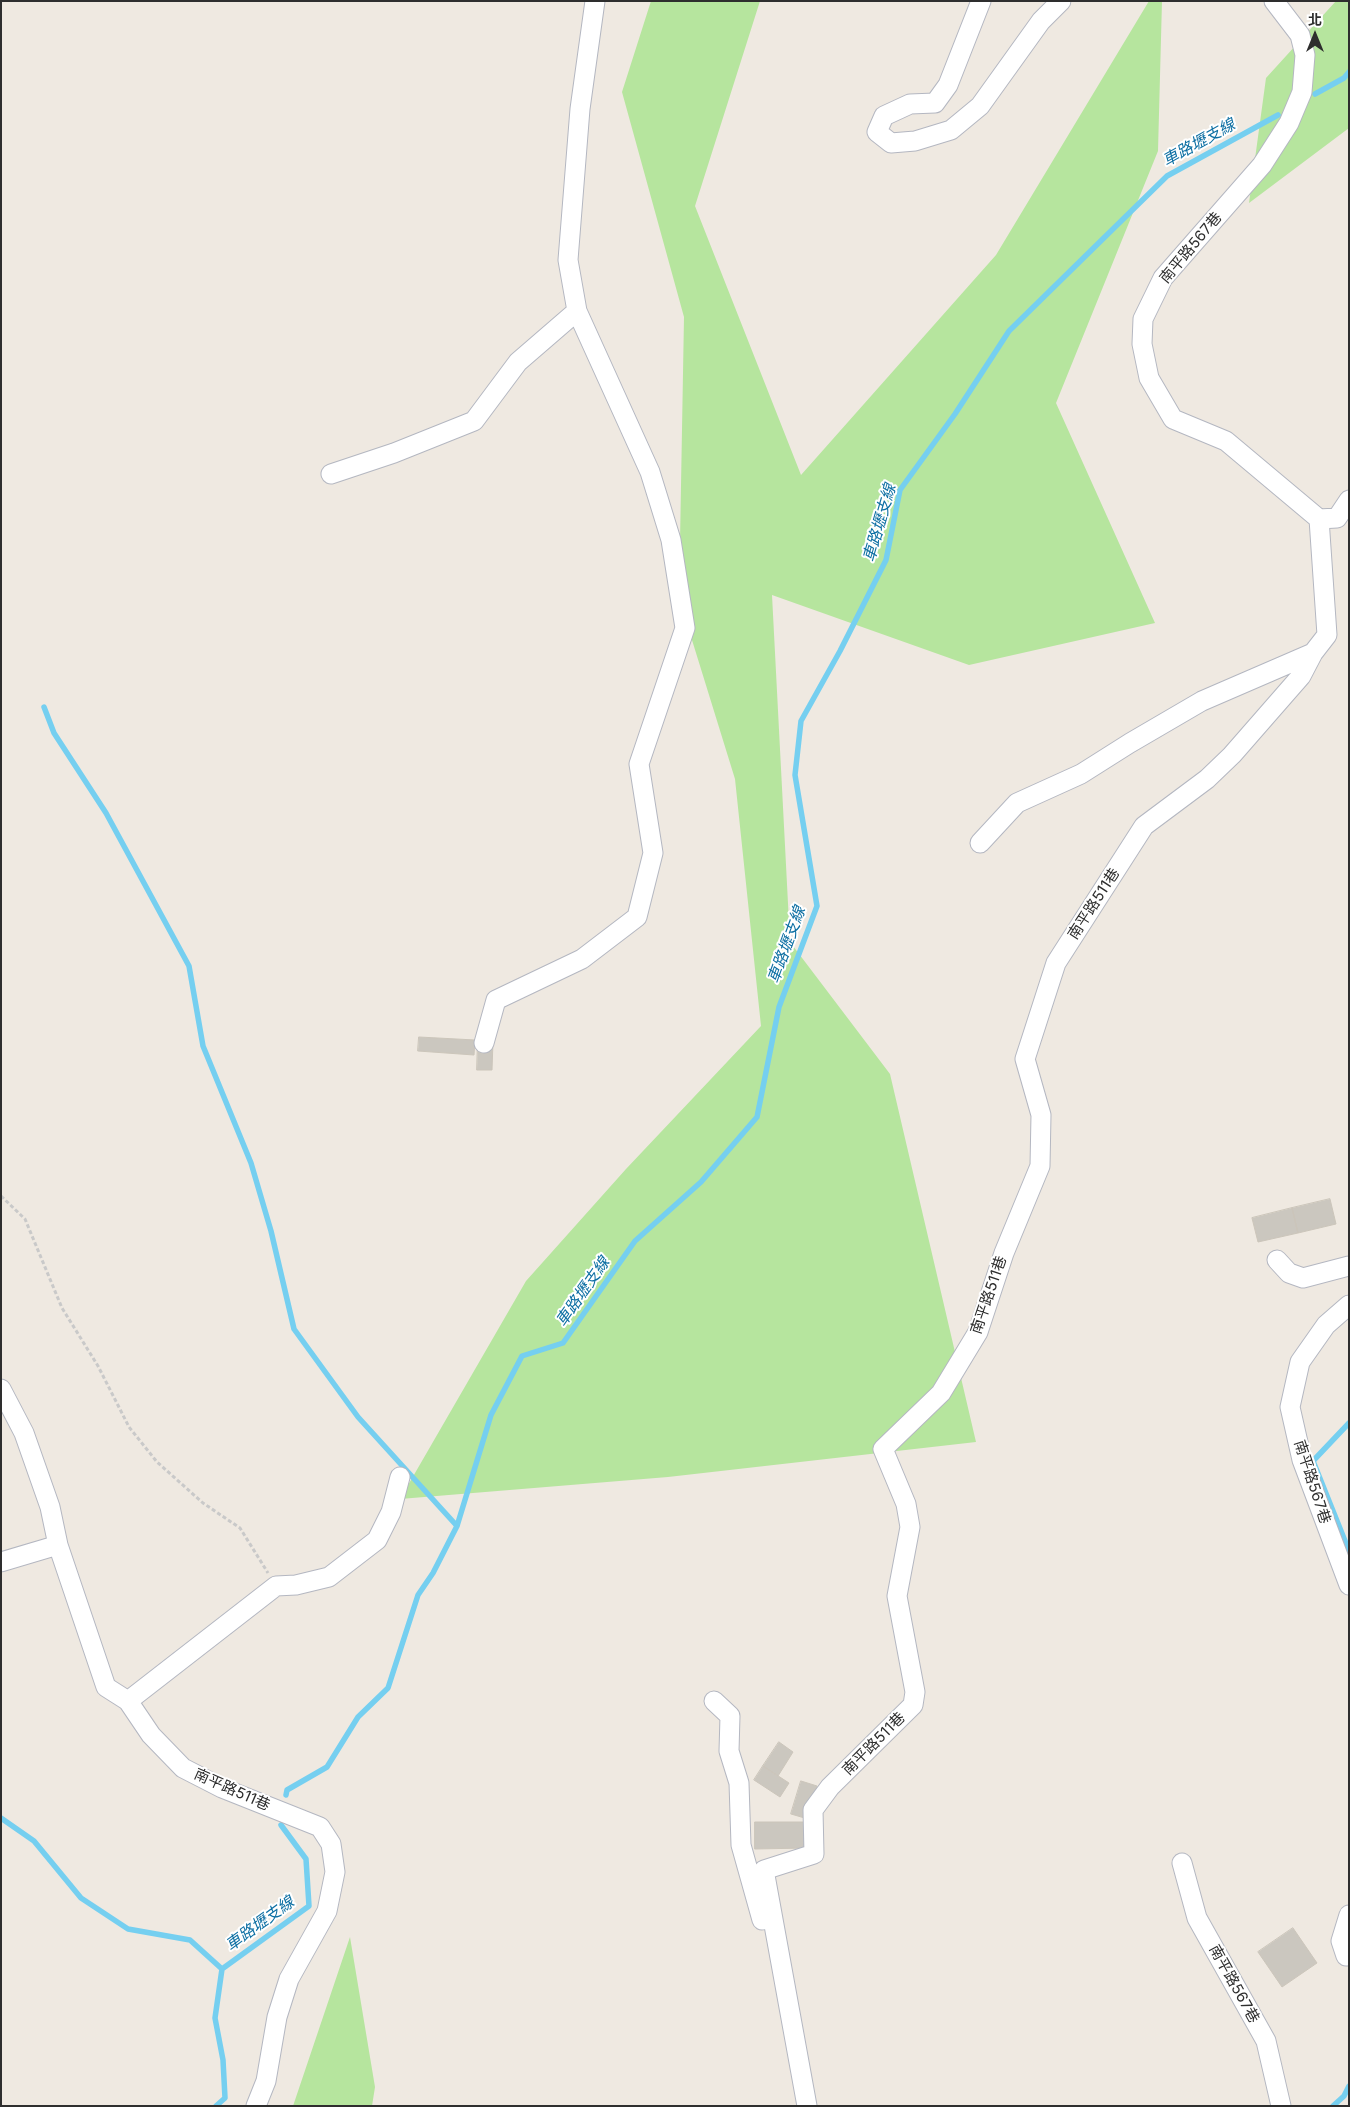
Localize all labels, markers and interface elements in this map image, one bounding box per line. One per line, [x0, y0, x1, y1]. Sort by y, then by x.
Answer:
north arrow [1290, 10, 1340, 60]
text: 北 [1308, 11, 1322, 28]
water label: 車路壢支線 [1159, 115, 1239, 171]
street label: 南平路567巷 [1156, 209, 1226, 287]
water label: 車路壢支線 [860, 482, 900, 564]
street label: 南平路511巷 [1064, 865, 1124, 943]
water label: 車路壢支線 [764, 904, 810, 986]
water label: 車路壢支線 [552, 1254, 614, 1330]
street label: 南平路511巷 [967, 1254, 1011, 1336]
street label: 南平路567巷 [1290, 1438, 1334, 1526]
street label: 南平路511巷 [839, 1709, 909, 1779]
street label: 南平路511巷 [191, 1765, 273, 1815]
water label: 車路壢支線 [222, 1893, 298, 1955]
street label: 南平路567巷 [1205, 1942, 1263, 2026]

